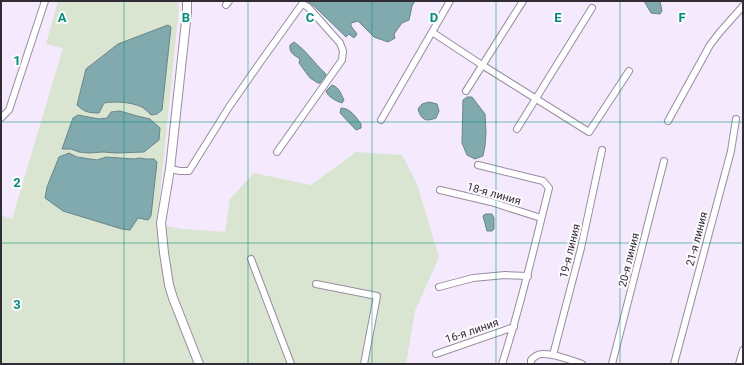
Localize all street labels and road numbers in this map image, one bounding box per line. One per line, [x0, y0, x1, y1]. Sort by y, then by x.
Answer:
street label: 18-я линия [465, 180, 523, 208]
street label: 21-я линия [684, 210, 710, 268]
street label: 19-я линия [557, 222, 583, 280]
street label: 20-я линия [616, 231, 642, 289]
street label: 16-я линия [444, 316, 500, 346]

